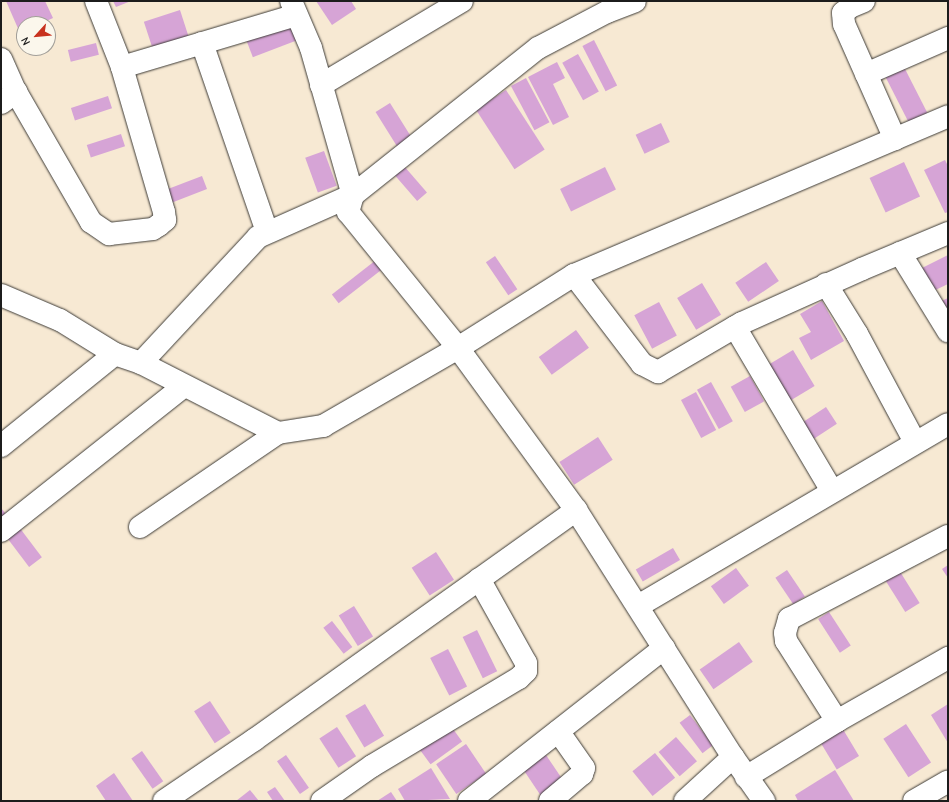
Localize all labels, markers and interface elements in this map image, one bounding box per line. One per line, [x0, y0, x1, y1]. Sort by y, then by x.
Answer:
north arrow [16, 16, 56, 56]
text: N [18, 35, 33, 47]

